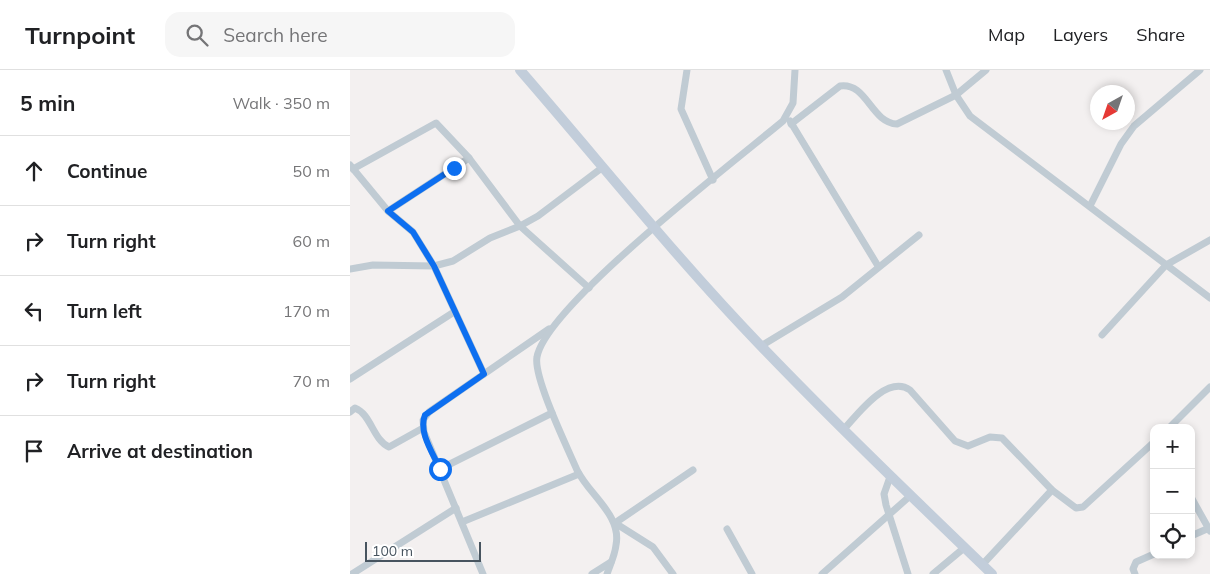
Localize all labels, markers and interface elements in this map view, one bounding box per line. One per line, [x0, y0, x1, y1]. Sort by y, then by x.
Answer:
search box [165, 12, 515, 57]
text: Turnpoint [25, 20, 135, 50]
icon: search [183, 21, 211, 49]
text: Search here [223, 23, 328, 47]
text: Map [988, 23, 1025, 46]
text: Layers [1053, 23, 1108, 46]
text: Share [1136, 23, 1185, 46]
north arrow [1090, 85, 1135, 130]
text: 5 min [20, 90, 75, 116]
text: Walk · 350 m [232, 93, 330, 113]
icon: ahead [20, 157, 48, 185]
route end [443, 157, 466, 180]
text: Continue [67, 159, 147, 183]
text: 50 m [293, 161, 330, 181]
icon: right [20, 227, 48, 255]
text: Turn right [67, 229, 156, 253]
text: 60 m [293, 231, 330, 251]
icon: left [20, 297, 48, 325]
text: Turn left [67, 299, 142, 323]
text: 170 m [283, 301, 330, 321]
icon: right [20, 367, 48, 395]
text: Turn right [67, 369, 156, 393]
text: 70 m [293, 371, 330, 391]
map controls [1150, 424, 1195, 559]
button: + [1150, 424, 1195, 469]
icon: arrive [20, 437, 48, 465]
text: Arrive at destination [67, 439, 253, 463]
route start [429, 458, 452, 481]
button: − [1150, 469, 1195, 514]
button: locate [1150, 514, 1195, 559]
scale bar [365, 539, 481, 562]
text: 100 m [372, 542, 413, 560]

